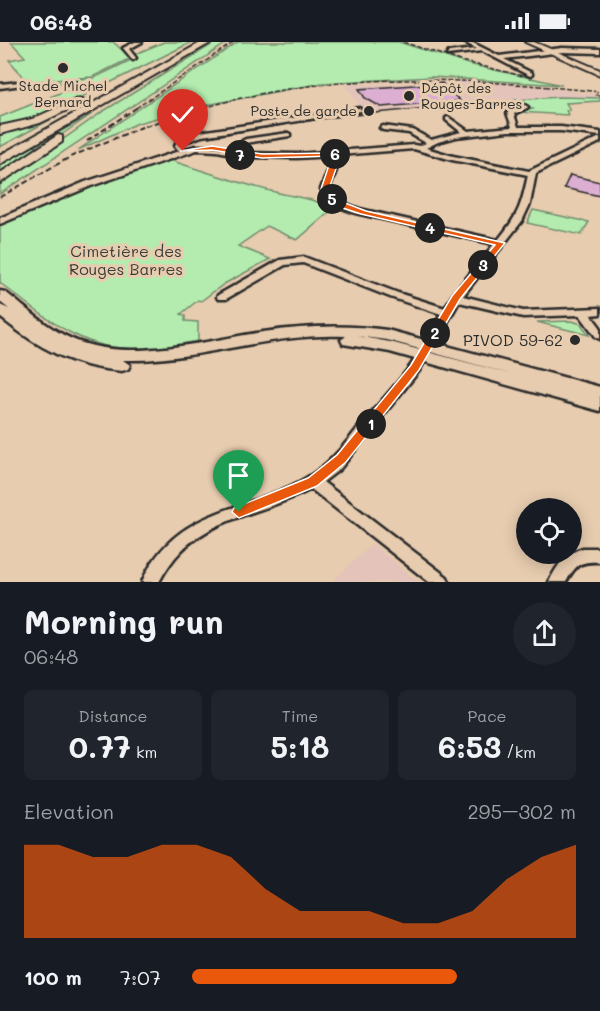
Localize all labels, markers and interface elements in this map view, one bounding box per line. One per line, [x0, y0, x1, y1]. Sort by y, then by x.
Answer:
text: 06:48 [30, 7, 92, 36]
marker: Stade Michel Bernard [56, 61, 70, 75]
place label: Stade Michel Bernard [19, 76, 107, 111]
place label: Dépôt des Rouges-Barres [421, 78, 522, 113]
pin [157, 89, 208, 151]
marker: Dépôt des Rouges-Barres [402, 89, 416, 103]
icon: check [166, 98, 199, 131]
place label: Poste de garde [251, 101, 357, 120]
marker: Poste de garde [362, 104, 376, 118]
pin: 6 [320, 139, 350, 169]
pin: 7 [225, 140, 255, 170]
text: 6 [330, 143, 340, 164]
text: 7 [236, 144, 244, 165]
pin: 5 [317, 184, 347, 214]
text: 5 [327, 188, 337, 209]
pin: 4 [415, 213, 445, 243]
text: 4 [425, 217, 435, 238]
park label: Cimetière des Rouges Barres [69, 240, 183, 279]
pin: 3 [468, 250, 498, 280]
text: 3 [478, 254, 488, 275]
pin: 2 [420, 318, 450, 348]
text: 2 [431, 322, 439, 343]
place label: PIVOD 59-62 [463, 329, 563, 350]
marker: PIVOD 59-62 [568, 333, 582, 347]
pin: 1 [356, 409, 386, 439]
text: 1 [367, 413, 375, 434]
pin [213, 450, 264, 512]
icon: arrive [222, 459, 255, 492]
map controls [516, 498, 582, 564]
button: locate [516, 498, 582, 564]
text: Morning run [24, 599, 224, 642]
button: share [513, 602, 576, 665]
text: 06:48 [24, 643, 78, 669]
text: Distance [79, 705, 147, 726]
text: Time [282, 705, 318, 726]
text: Pace [467, 705, 507, 726]
text: 0.77 [69, 726, 131, 766]
text: 5:18 [271, 726, 329, 766]
text: 6:53 [438, 726, 501, 766]
text: km [131, 741, 157, 762]
text: /km [501, 741, 536, 762]
text: Elevation [24, 798, 114, 824]
text: 295–302 m [467, 798, 576, 824]
text: 100 m [24, 964, 82, 990]
text: 7:07 [120, 964, 161, 990]

